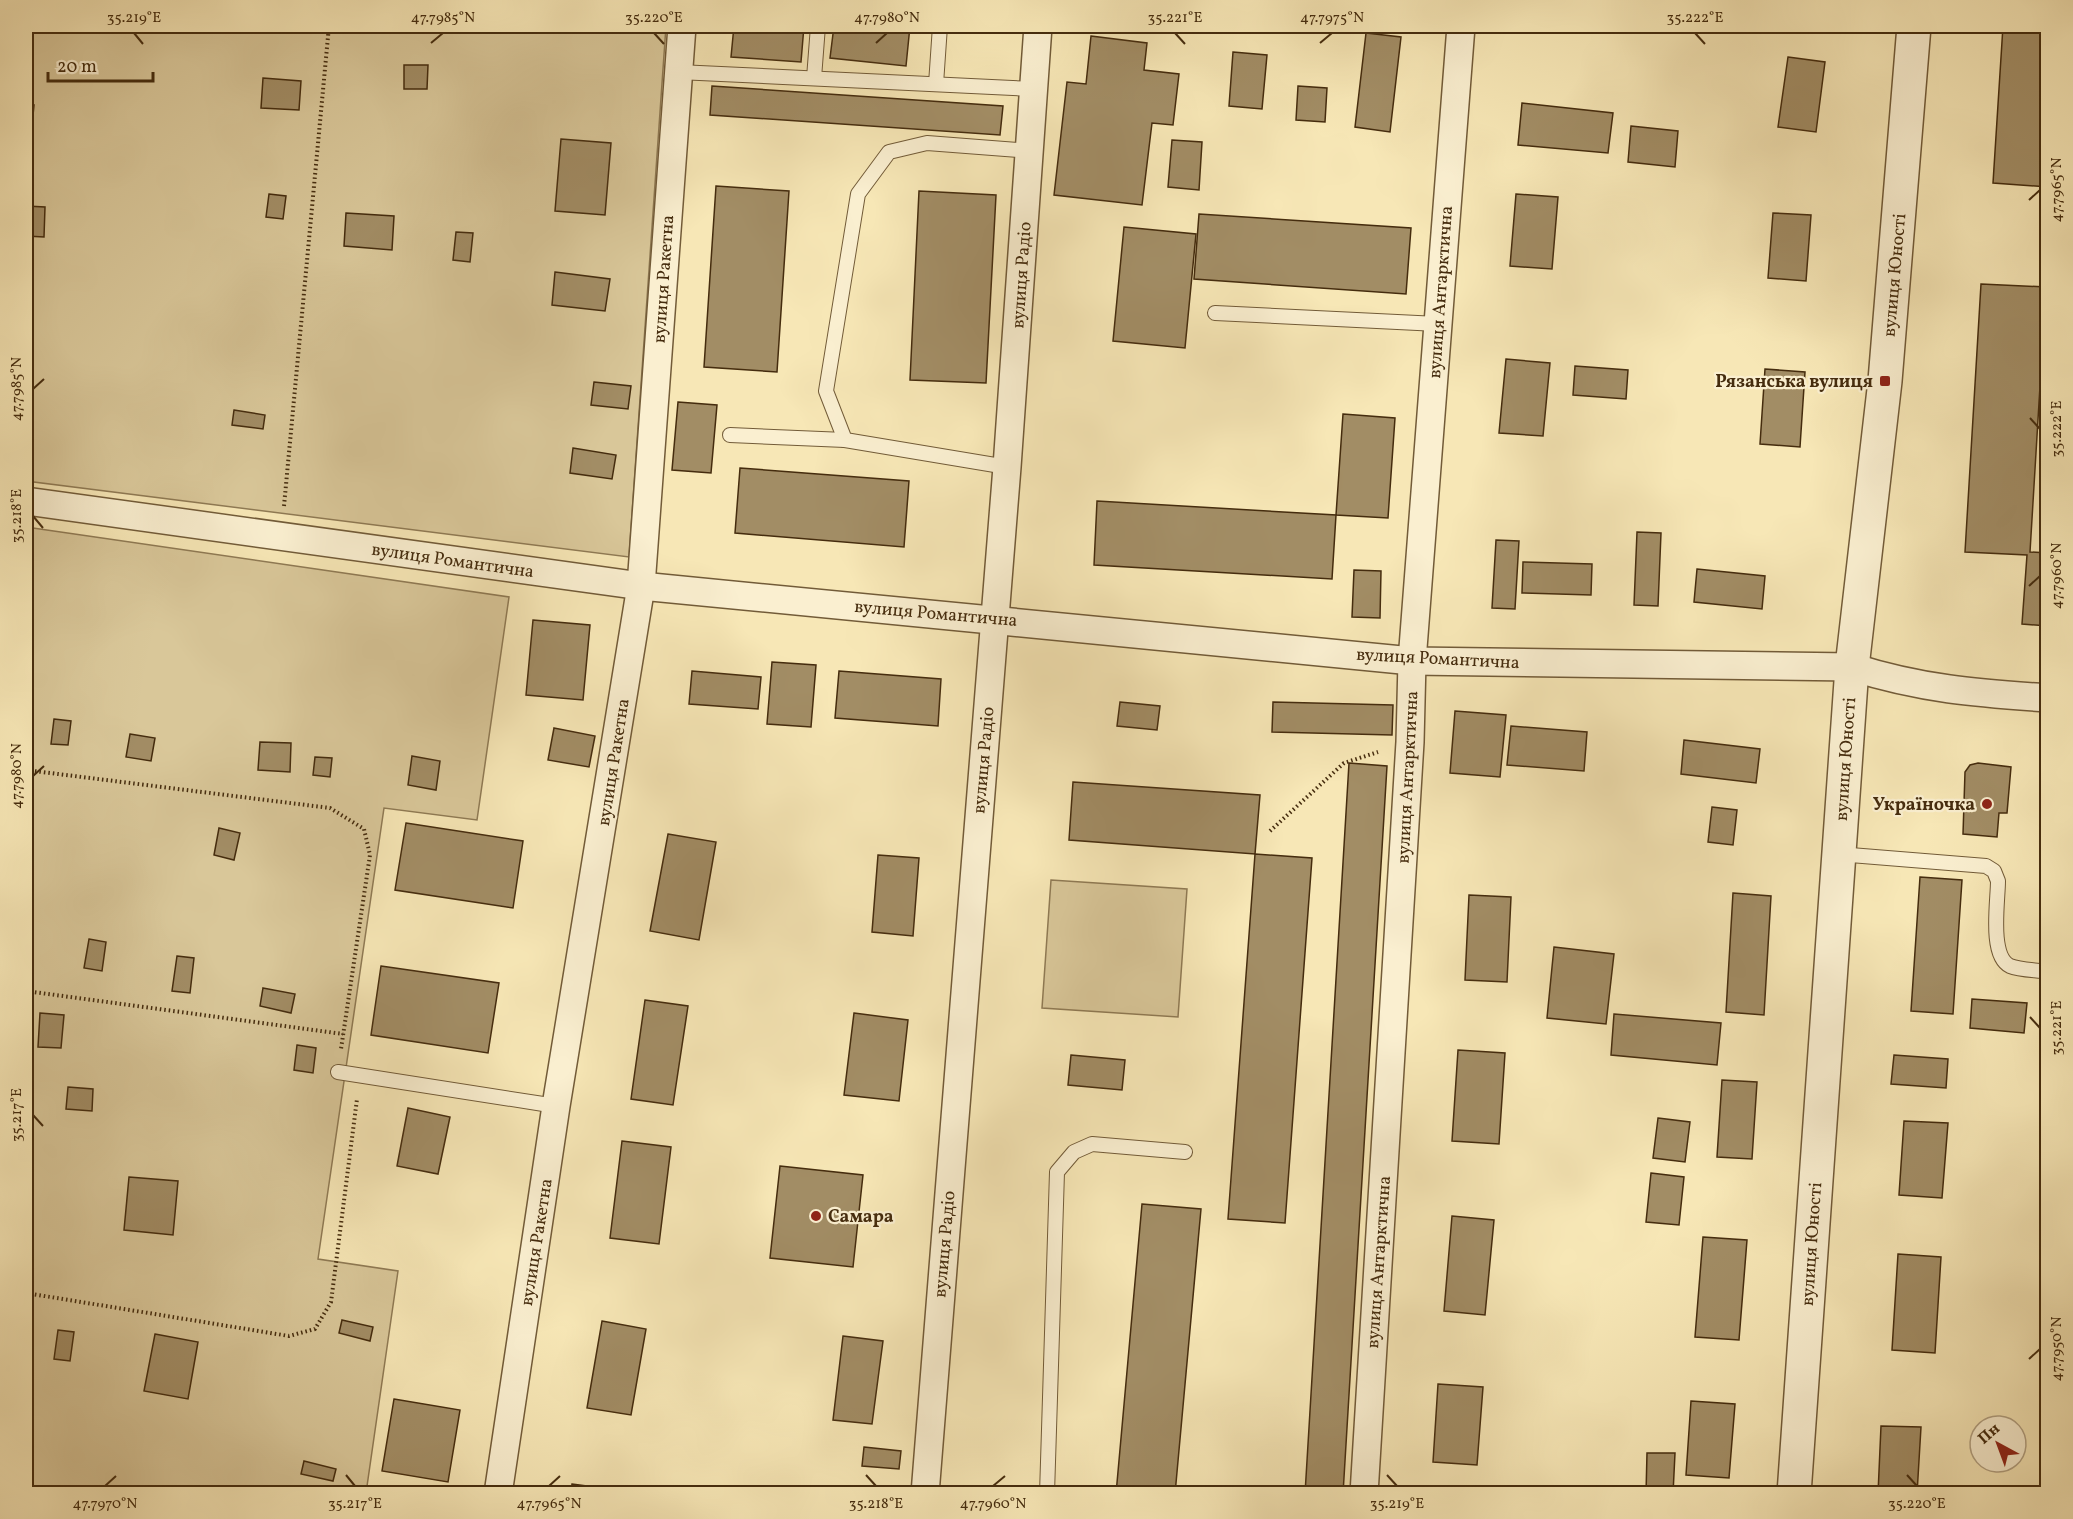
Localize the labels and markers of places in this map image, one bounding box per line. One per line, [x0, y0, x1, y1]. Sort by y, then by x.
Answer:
place label: Рязанська вулиця [1715, 370, 1873, 395]
marker: Рязанська вулиця [1878, 374, 1892, 388]
place label: Україночка [1873, 793, 1975, 818]
marker: Україночка [1980, 797, 1994, 811]
place label: Самара [828, 1205, 894, 1230]
marker: Самара [809, 1209, 823, 1223]

